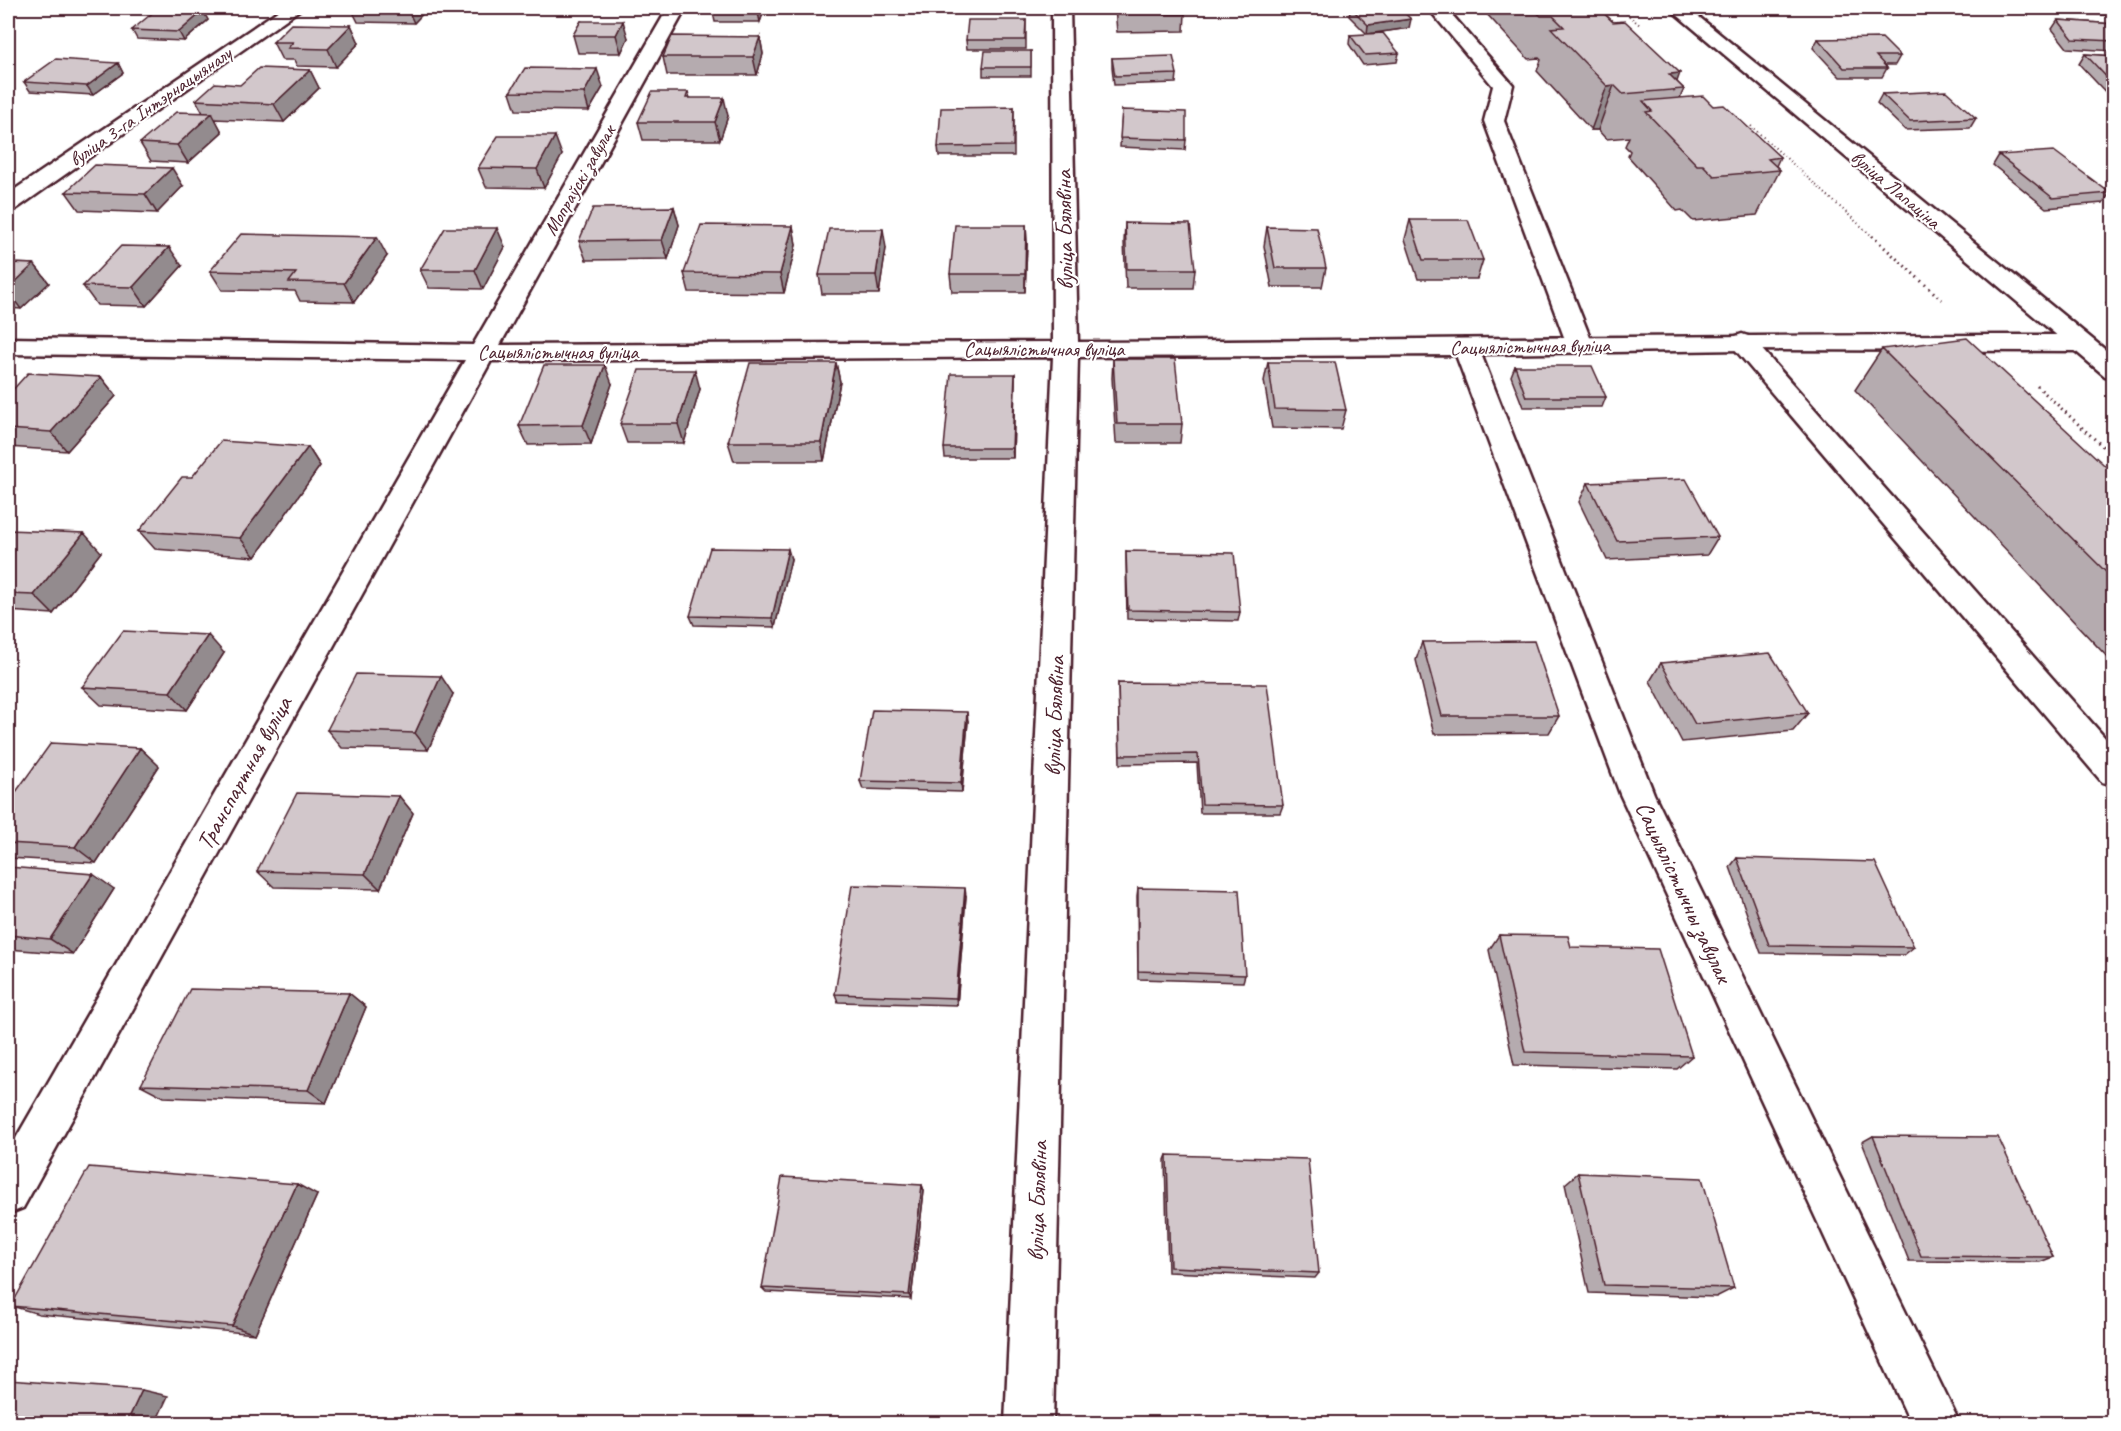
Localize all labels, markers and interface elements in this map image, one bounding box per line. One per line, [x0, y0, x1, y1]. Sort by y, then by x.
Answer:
street label: вуліца 3-га Інтэрнацыяналу [64, 40, 238, 172]
street label: Мопраўскі завулак [538, 119, 623, 240]
street label: вуліца Лапаціна [1846, 145, 1947, 235]
street label: вуліца Бялявіна [1048, 168, 1080, 290]
street label: Сацыялістычная вуліца [1450, 333, 1612, 360]
street label: Сацыялістычная вуліца [964, 337, 1125, 362]
street label: Сацыялістычная вуліца [478, 340, 639, 365]
street label: вуліца Бялявіна [1037, 654, 1071, 777]
street label: Транспартная вуліца [189, 690, 299, 855]
street label: Сацыялістычны завулак [1628, 796, 1740, 990]
street label: вуліца Бялявіна [1020, 1139, 1054, 1262]

